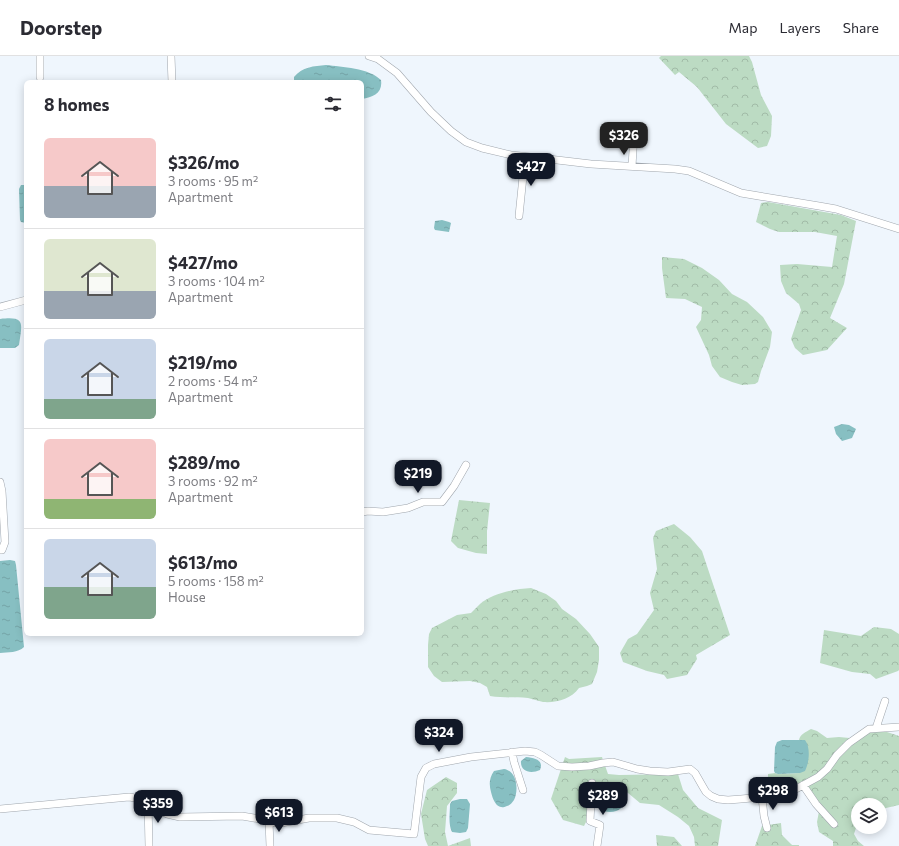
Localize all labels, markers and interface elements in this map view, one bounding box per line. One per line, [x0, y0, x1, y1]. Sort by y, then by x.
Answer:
text: Doorstep [20, 16, 102, 39]
text: Map [729, 19, 757, 36]
text: Layers [779, 19, 821, 36]
text: Share [843, 19, 879, 36]
icon: filters [322, 93, 344, 115]
text: 8 homes [44, 94, 109, 115]
pin: $326 [600, 122, 648, 156]
text: $326 [609, 127, 639, 143]
text: $326/mo [168, 152, 239, 173]
pin: $427 [507, 153, 555, 187]
icon: home [76, 154, 124, 202]
text: $427 [516, 158, 546, 174]
text: 3 rooms · 95 m² [168, 173, 258, 189]
text: Apartment [168, 189, 233, 205]
text: $427/mo [168, 252, 238, 273]
icon: home [76, 255, 124, 303]
text: 3 rooms · 104 m² [168, 273, 265, 289]
text: Apartment [168, 289, 233, 305]
text: $219/mo [168, 352, 237, 373]
icon: home [76, 355, 124, 403]
text: 2 rooms · 54 m² [168, 373, 258, 389]
text: Apartment [168, 389, 233, 405]
text: $289/mo [168, 452, 240, 473]
icon: home [76, 455, 124, 503]
pin: $219 [394, 460, 442, 494]
text: $219 [404, 465, 432, 481]
text: 3 rooms · 92 m² [168, 473, 258, 489]
text: Apartment [168, 489, 233, 505]
text: $613/mo [168, 552, 238, 573]
icon: home [76, 555, 124, 603]
text: 5 rooms · 158 m² [168, 573, 264, 589]
text: House [168, 589, 206, 605]
pin: $324 [415, 719, 463, 753]
text: $324 [424, 724, 454, 740]
pin: $298 [749, 777, 797, 811]
pin: $289 [579, 782, 627, 816]
text: $298 [758, 782, 788, 798]
text: $289 [588, 787, 618, 803]
pin: $359 [134, 790, 182, 824]
text: $359 [143, 795, 173, 811]
map controls [851, 798, 887, 834]
button: layers [851, 798, 887, 834]
pin: $613 [255, 799, 303, 833]
text: $613 [265, 804, 293, 820]

